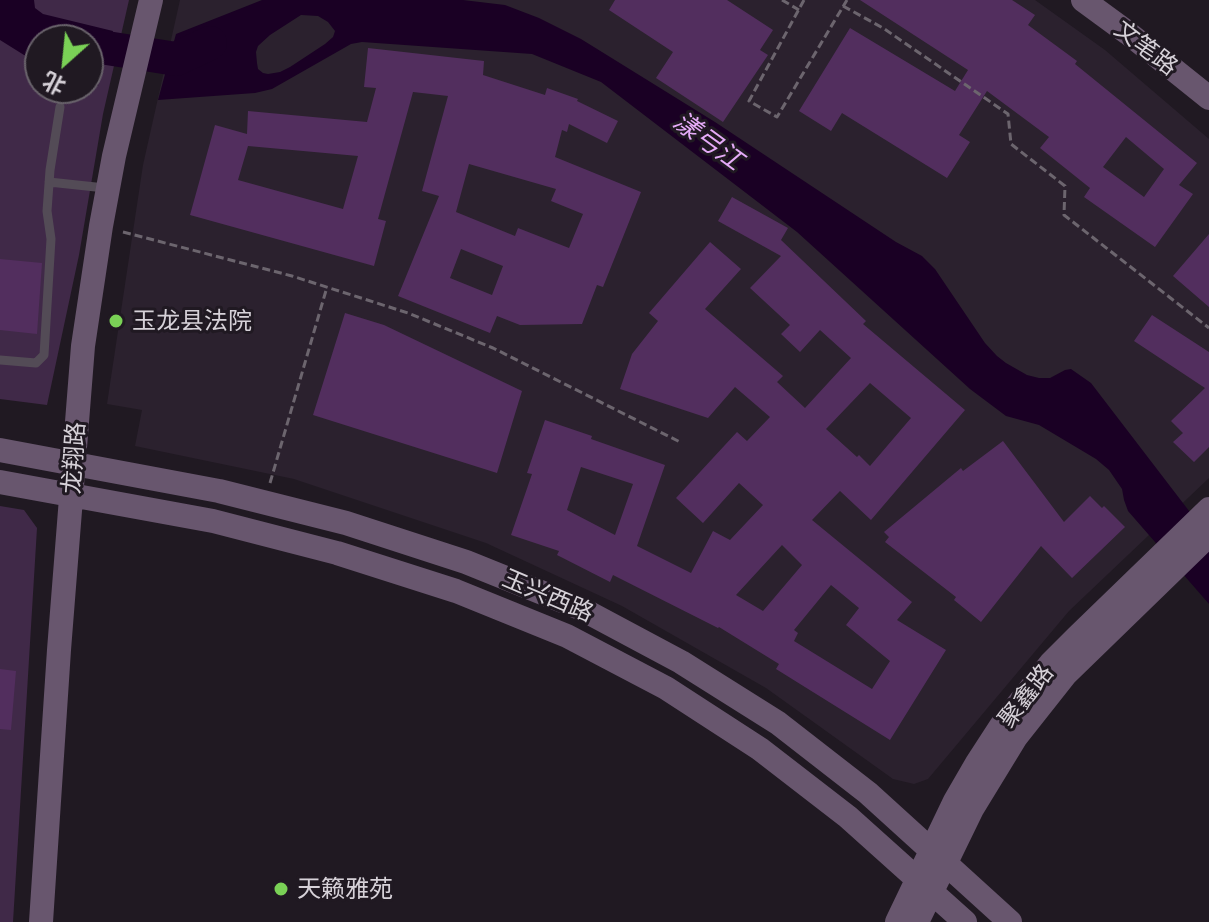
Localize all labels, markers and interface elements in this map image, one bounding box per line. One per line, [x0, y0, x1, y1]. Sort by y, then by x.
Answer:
street label: 文笔路 [1109, 14, 1183, 82]
north arrow [24, 24, 104, 104]
text: 北 [38, 67, 70, 101]
water label: 漾弓江 [667, 105, 749, 177]
place label: 玉龙县法院 [132, 307, 252, 335]
marker: 玉龙县法院 [107, 312, 125, 330]
street label: 龙翔路 [57, 421, 91, 495]
street label: 玉兴西路 [498, 564, 598, 628]
street label: 聚鑫路 [992, 659, 1060, 733]
place label: 天籁雅苑 [297, 875, 393, 903]
marker: 天籁雅苑 [272, 880, 290, 898]

